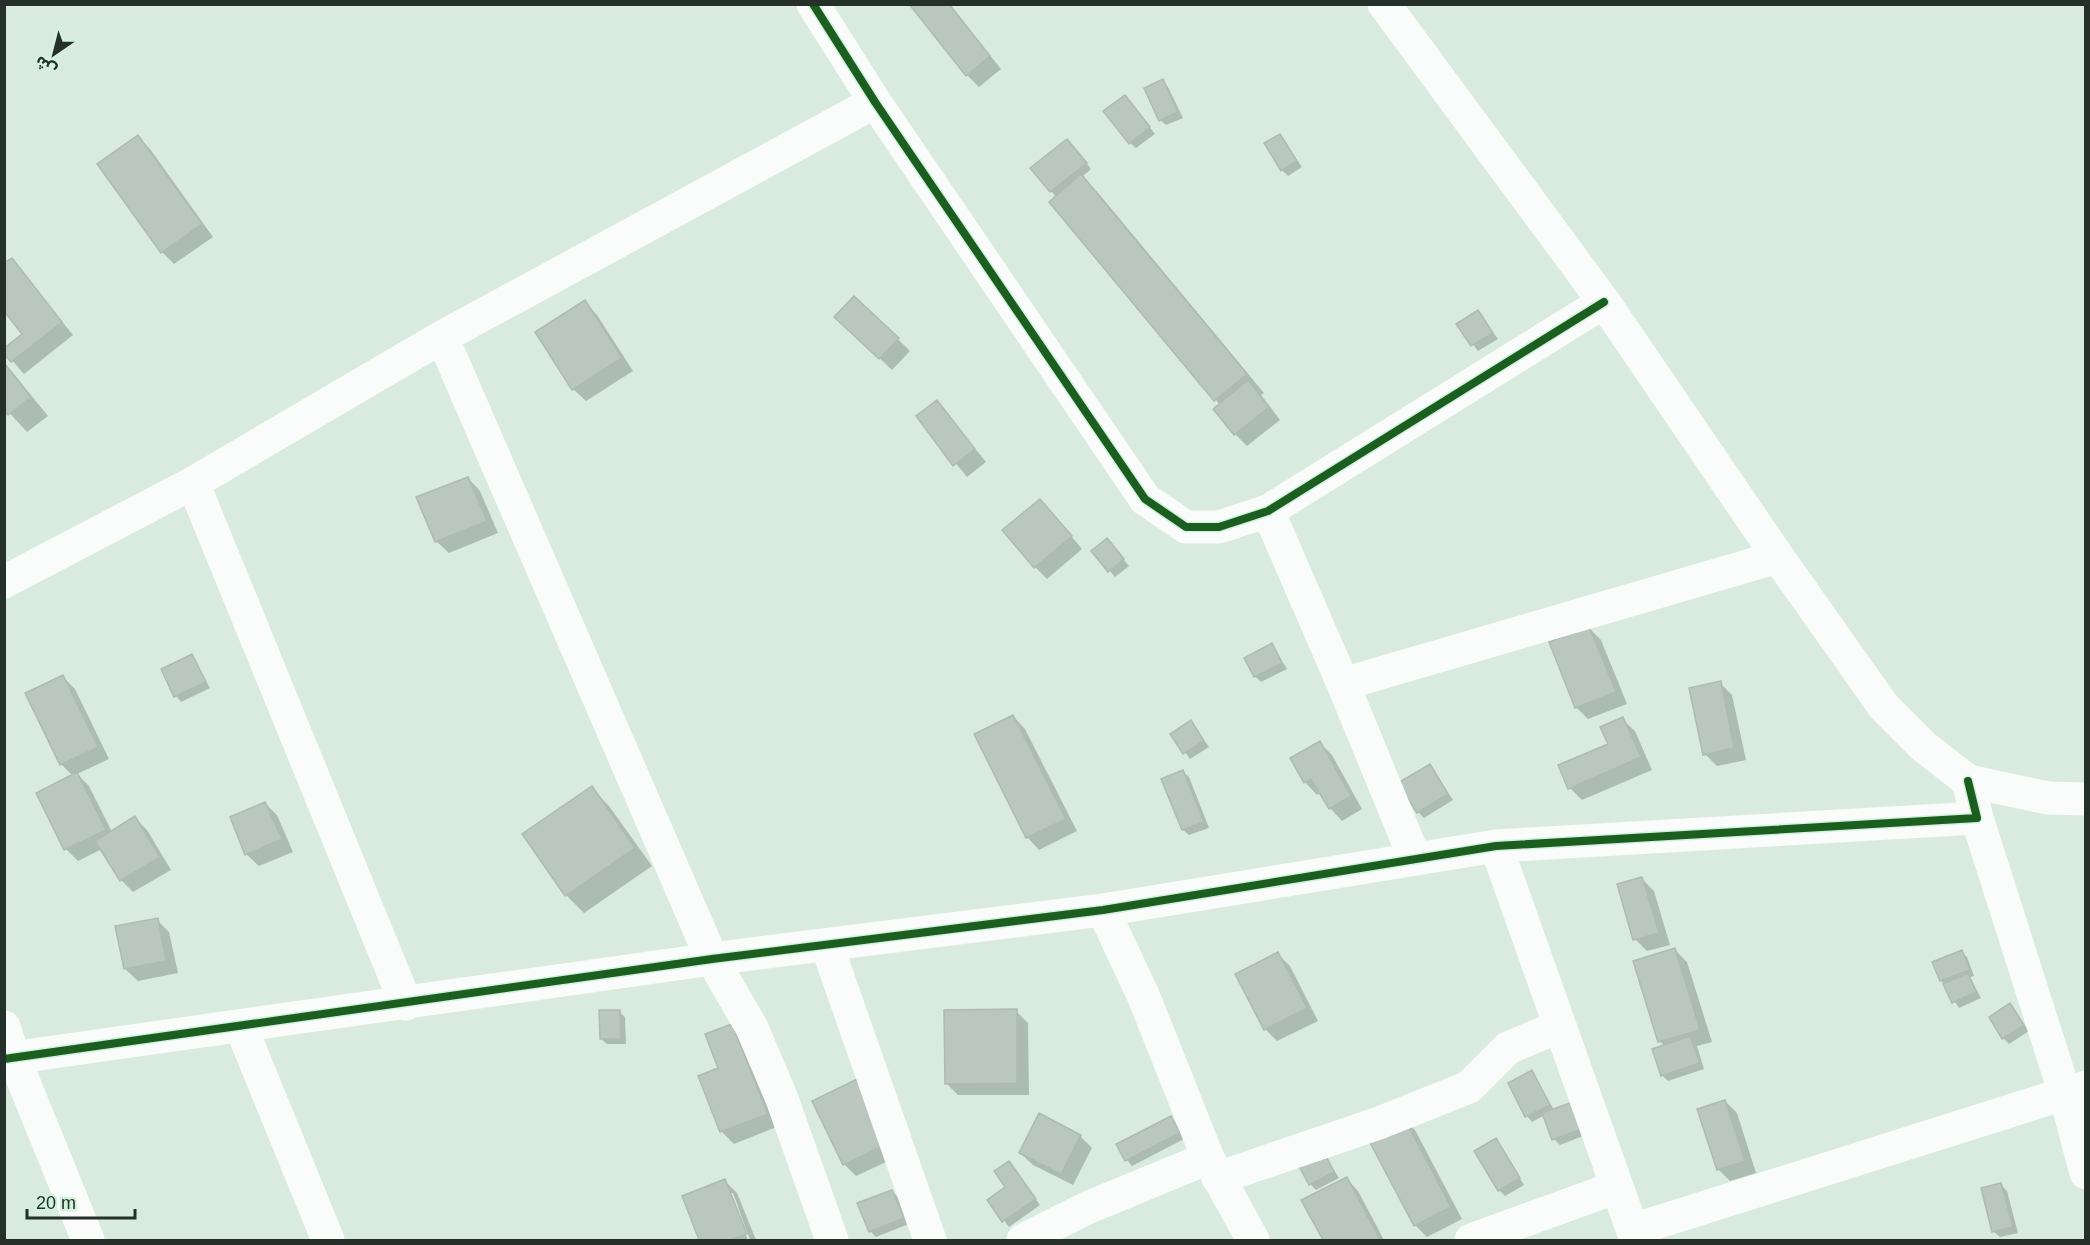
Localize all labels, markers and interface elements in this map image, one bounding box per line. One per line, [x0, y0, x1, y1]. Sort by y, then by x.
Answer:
north arrow [24, 24, 84, 84]
text: ش [32, 52, 60, 79]
scale bar [27, 1182, 135, 1220]
text: 20 m [36, 1193, 76, 1213]

